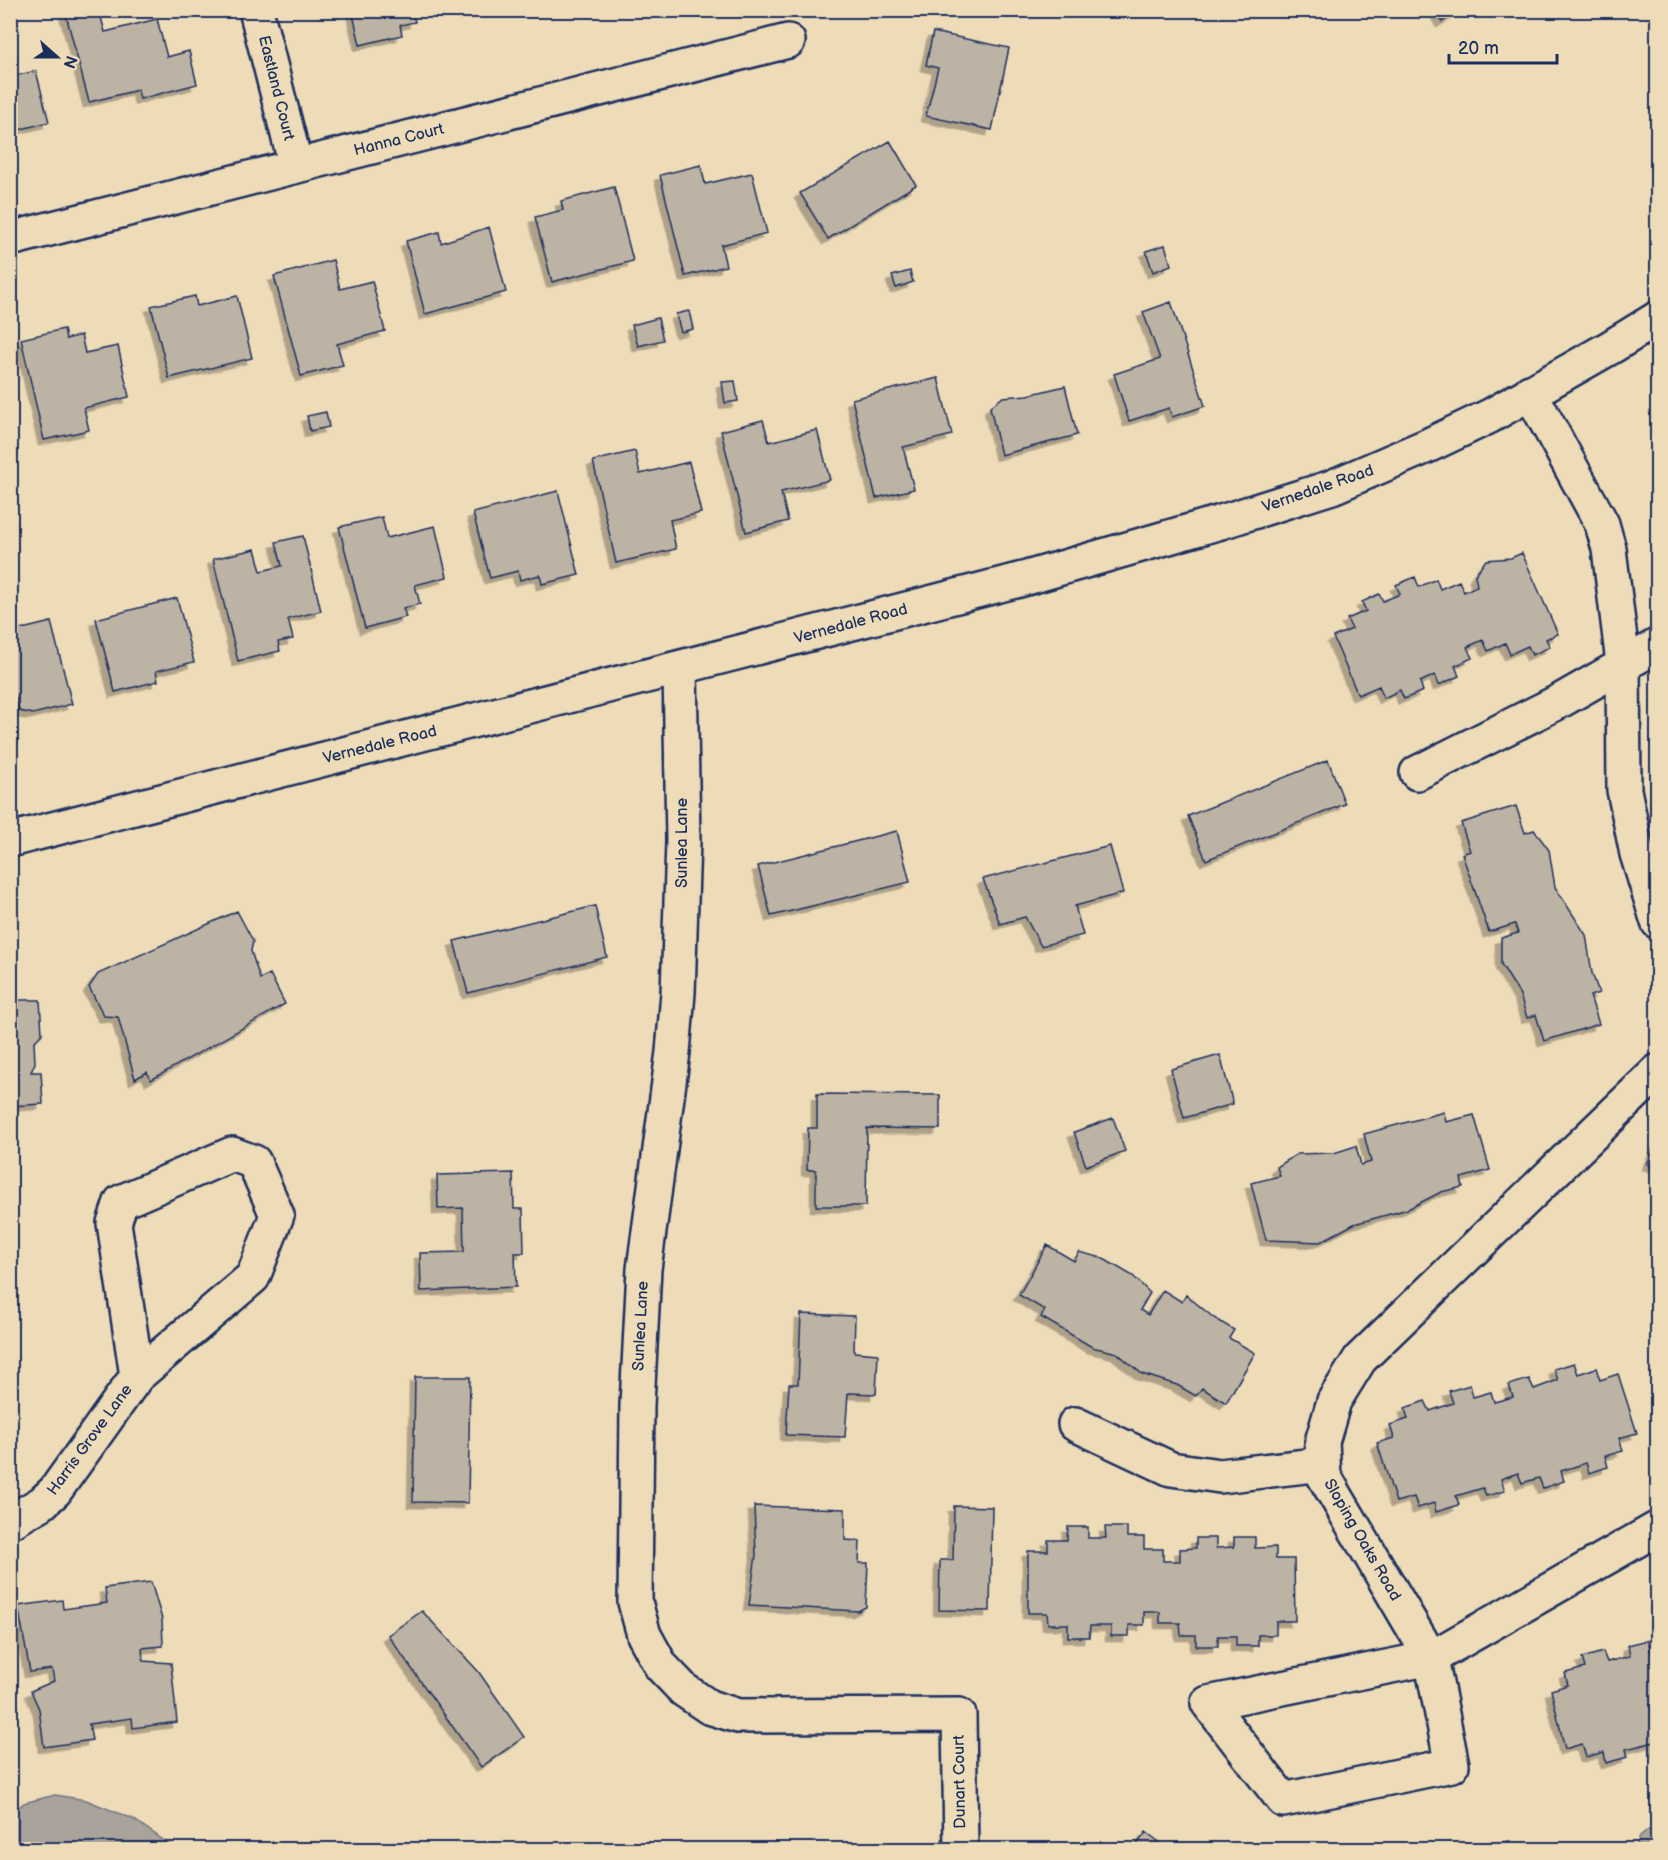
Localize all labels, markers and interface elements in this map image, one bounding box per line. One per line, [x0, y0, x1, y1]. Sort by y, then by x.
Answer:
north arrow [27, 27, 87, 87]
scale bar [1449, 27, 1557, 65]
street label: Eastland Court [254, 34, 298, 143]
text: 20 m [1458, 38, 1499, 59]
text: N [59, 53, 81, 71]
street label: Hanna Court [352, 120, 446, 160]
street label: Vernedale Road [1260, 461, 1376, 517]
street label: Vernedale Road [792, 600, 910, 648]
street label: Vernedale Road [321, 722, 439, 768]
street label: Sunlea Lane [673, 797, 692, 888]
street label: Sunlea Lane [629, 1280, 653, 1372]
street label: Harris Grove Lane [43, 1380, 137, 1499]
street label: Sloping Oaks Road [1319, 1476, 1405, 1604]
street label: Dunart Court [950, 1735, 970, 1829]

